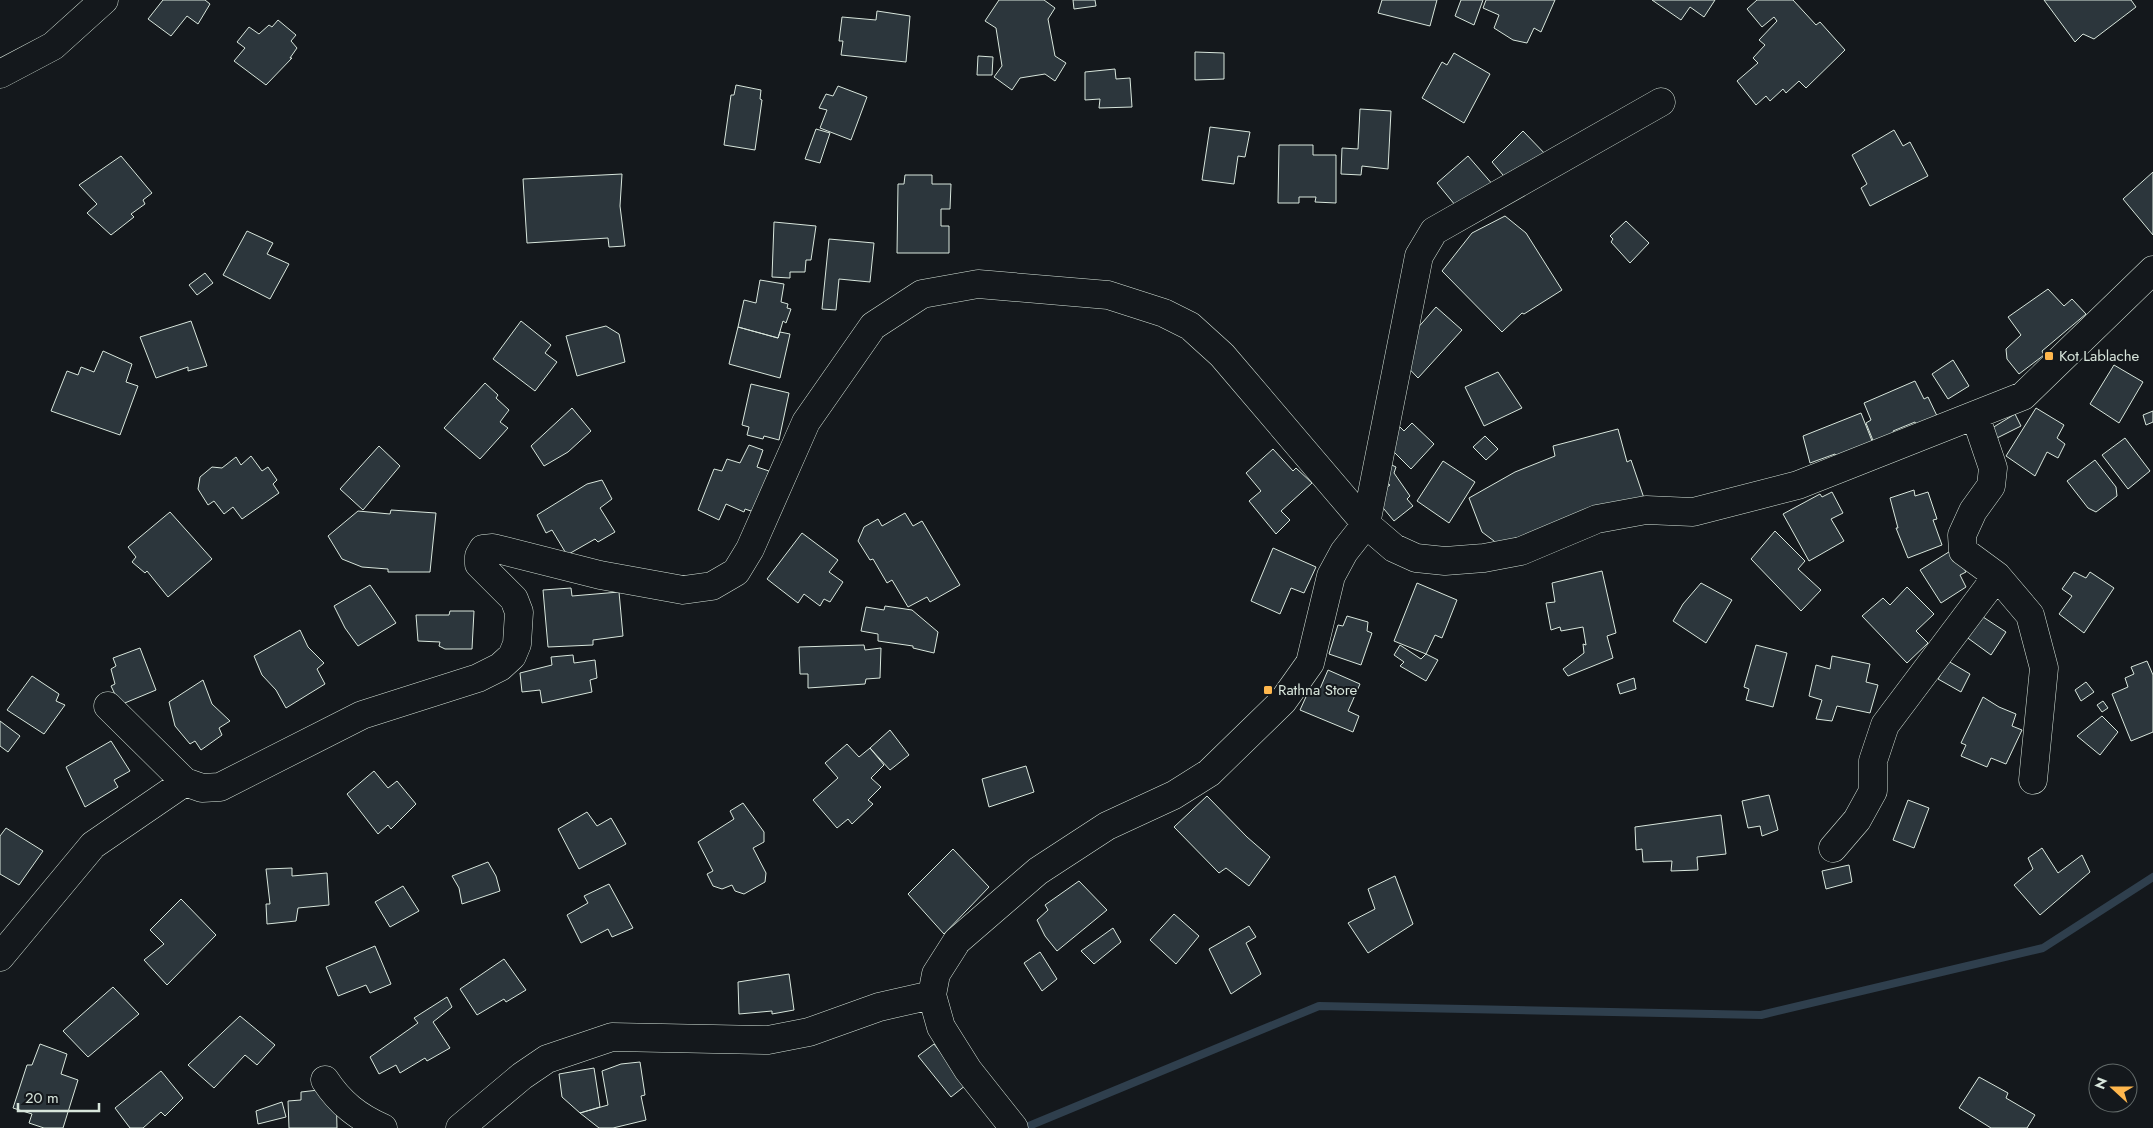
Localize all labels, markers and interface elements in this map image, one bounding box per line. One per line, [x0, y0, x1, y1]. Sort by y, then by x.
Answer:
place label: Kot Lablache [2059, 345, 2140, 367]
marker: Kot Lablache [2043, 350, 2055, 362]
place label: Rathna Store [1278, 679, 1358, 701]
marker: Rathna Store [1262, 684, 1274, 696]
north arrow [2088, 1063, 2138, 1113]
text: N [2090, 1075, 2112, 1092]
scale bar [18, 1080, 99, 1112]
text: 20 m [25, 1087, 59, 1109]

